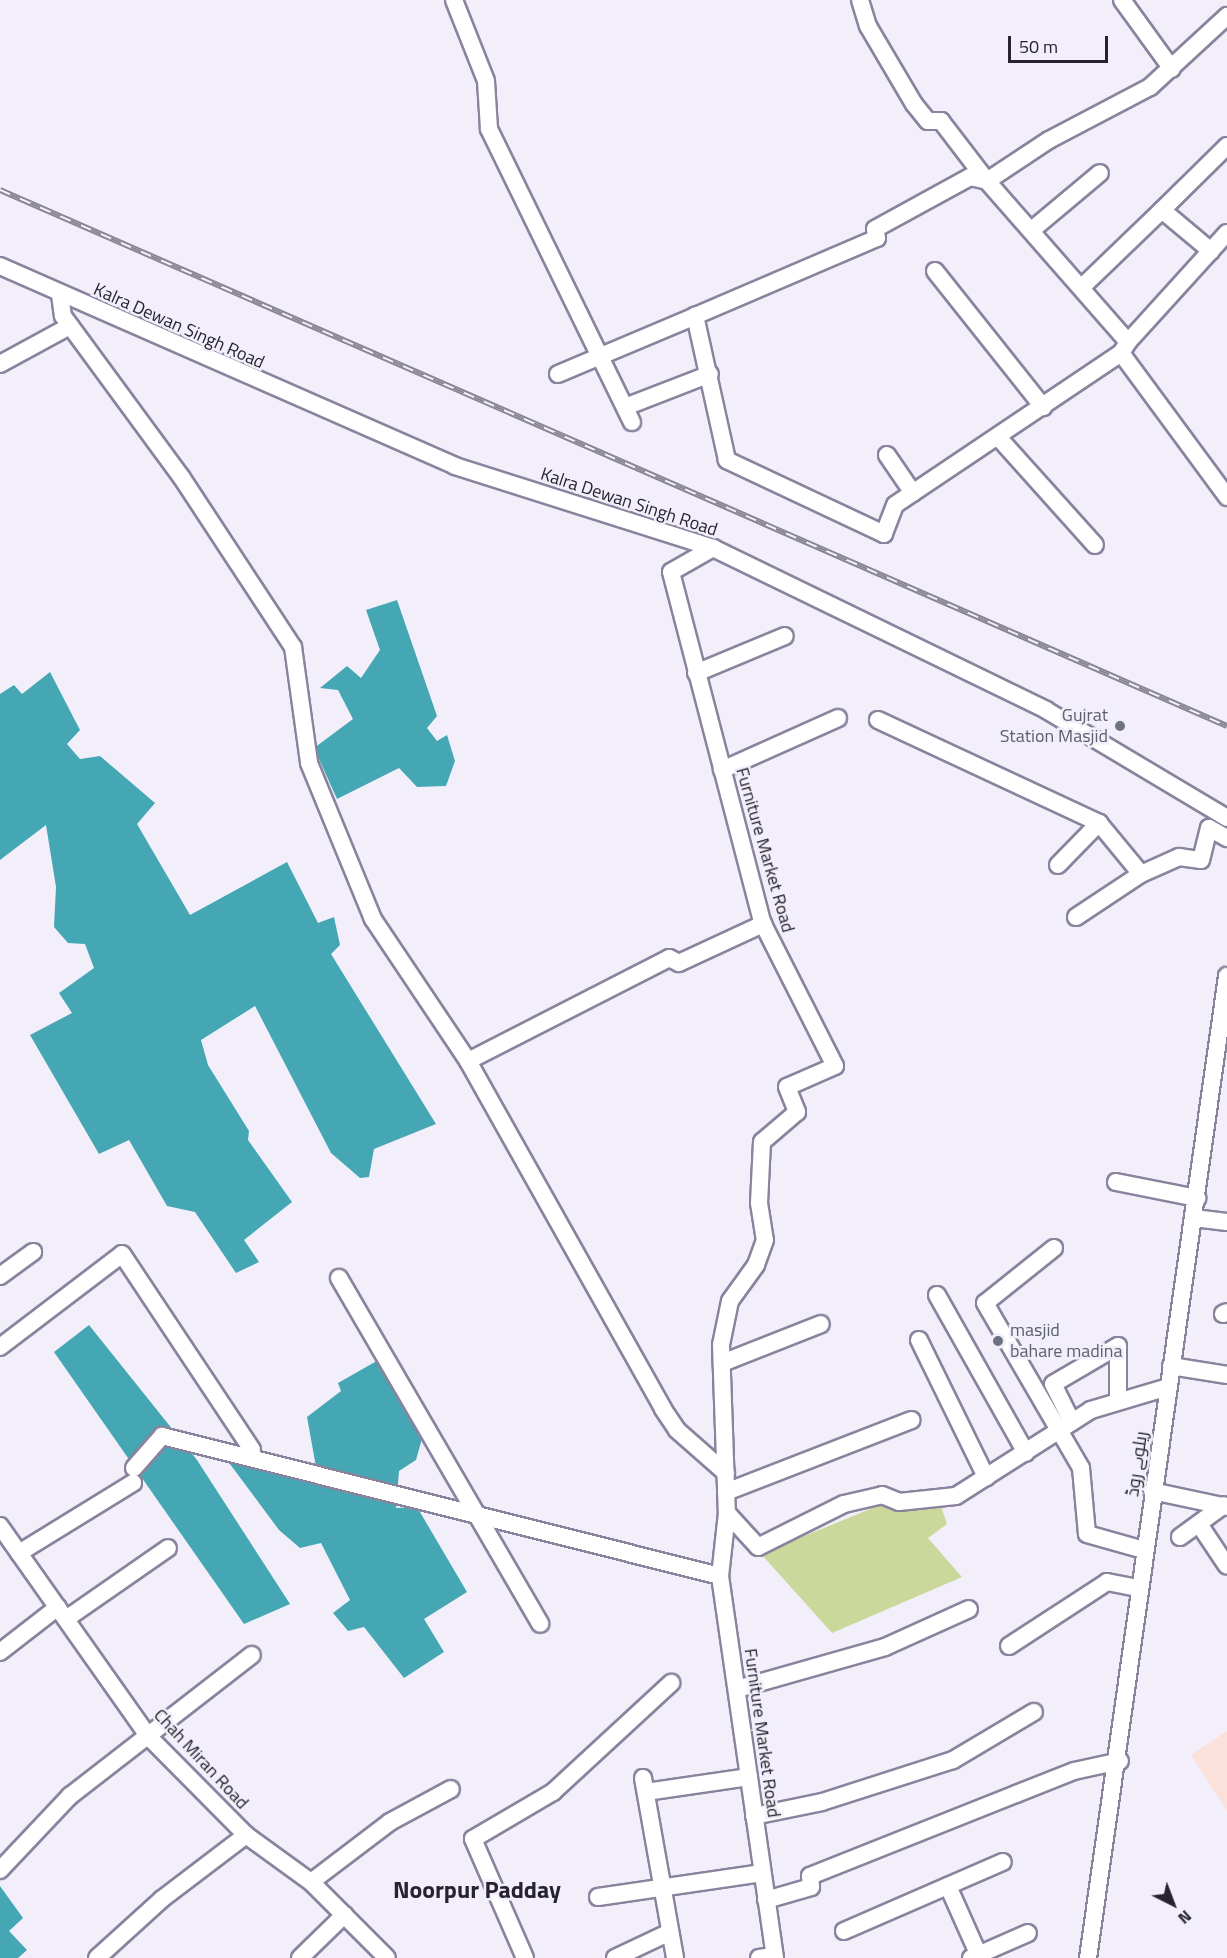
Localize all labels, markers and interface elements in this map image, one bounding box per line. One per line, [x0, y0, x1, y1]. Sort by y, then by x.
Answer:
scale bar [1011, 24, 1112, 62]
text: 50 m [1019, 33, 1058, 60]
street label: Kalra Dewan Singh Road [90, 279, 268, 373]
street label: Kalra Dewan Singh Road [538, 463, 720, 541]
place label: Gujrat Station Masjid [1000, 705, 1108, 748]
marker: Gujrat Station Masjid [1113, 719, 1127, 733]
street label: Furniture Market Road [731, 765, 799, 935]
place label: masjid bahare madina [1010, 1320, 1122, 1362]
marker: masjid bahare madina [991, 1334, 1005, 1348]
street label: ریلوے روڈ [1122, 1430, 1152, 1498]
street label: Furniture Market Road [739, 1647, 785, 1819]
street label: Chah Miran Road [149, 1704, 253, 1814]
north arrow [1143, 1874, 1203, 1934]
district label: Noorpur Padday [393, 1876, 561, 1904]
text: N [1173, 1905, 1197, 1930]

